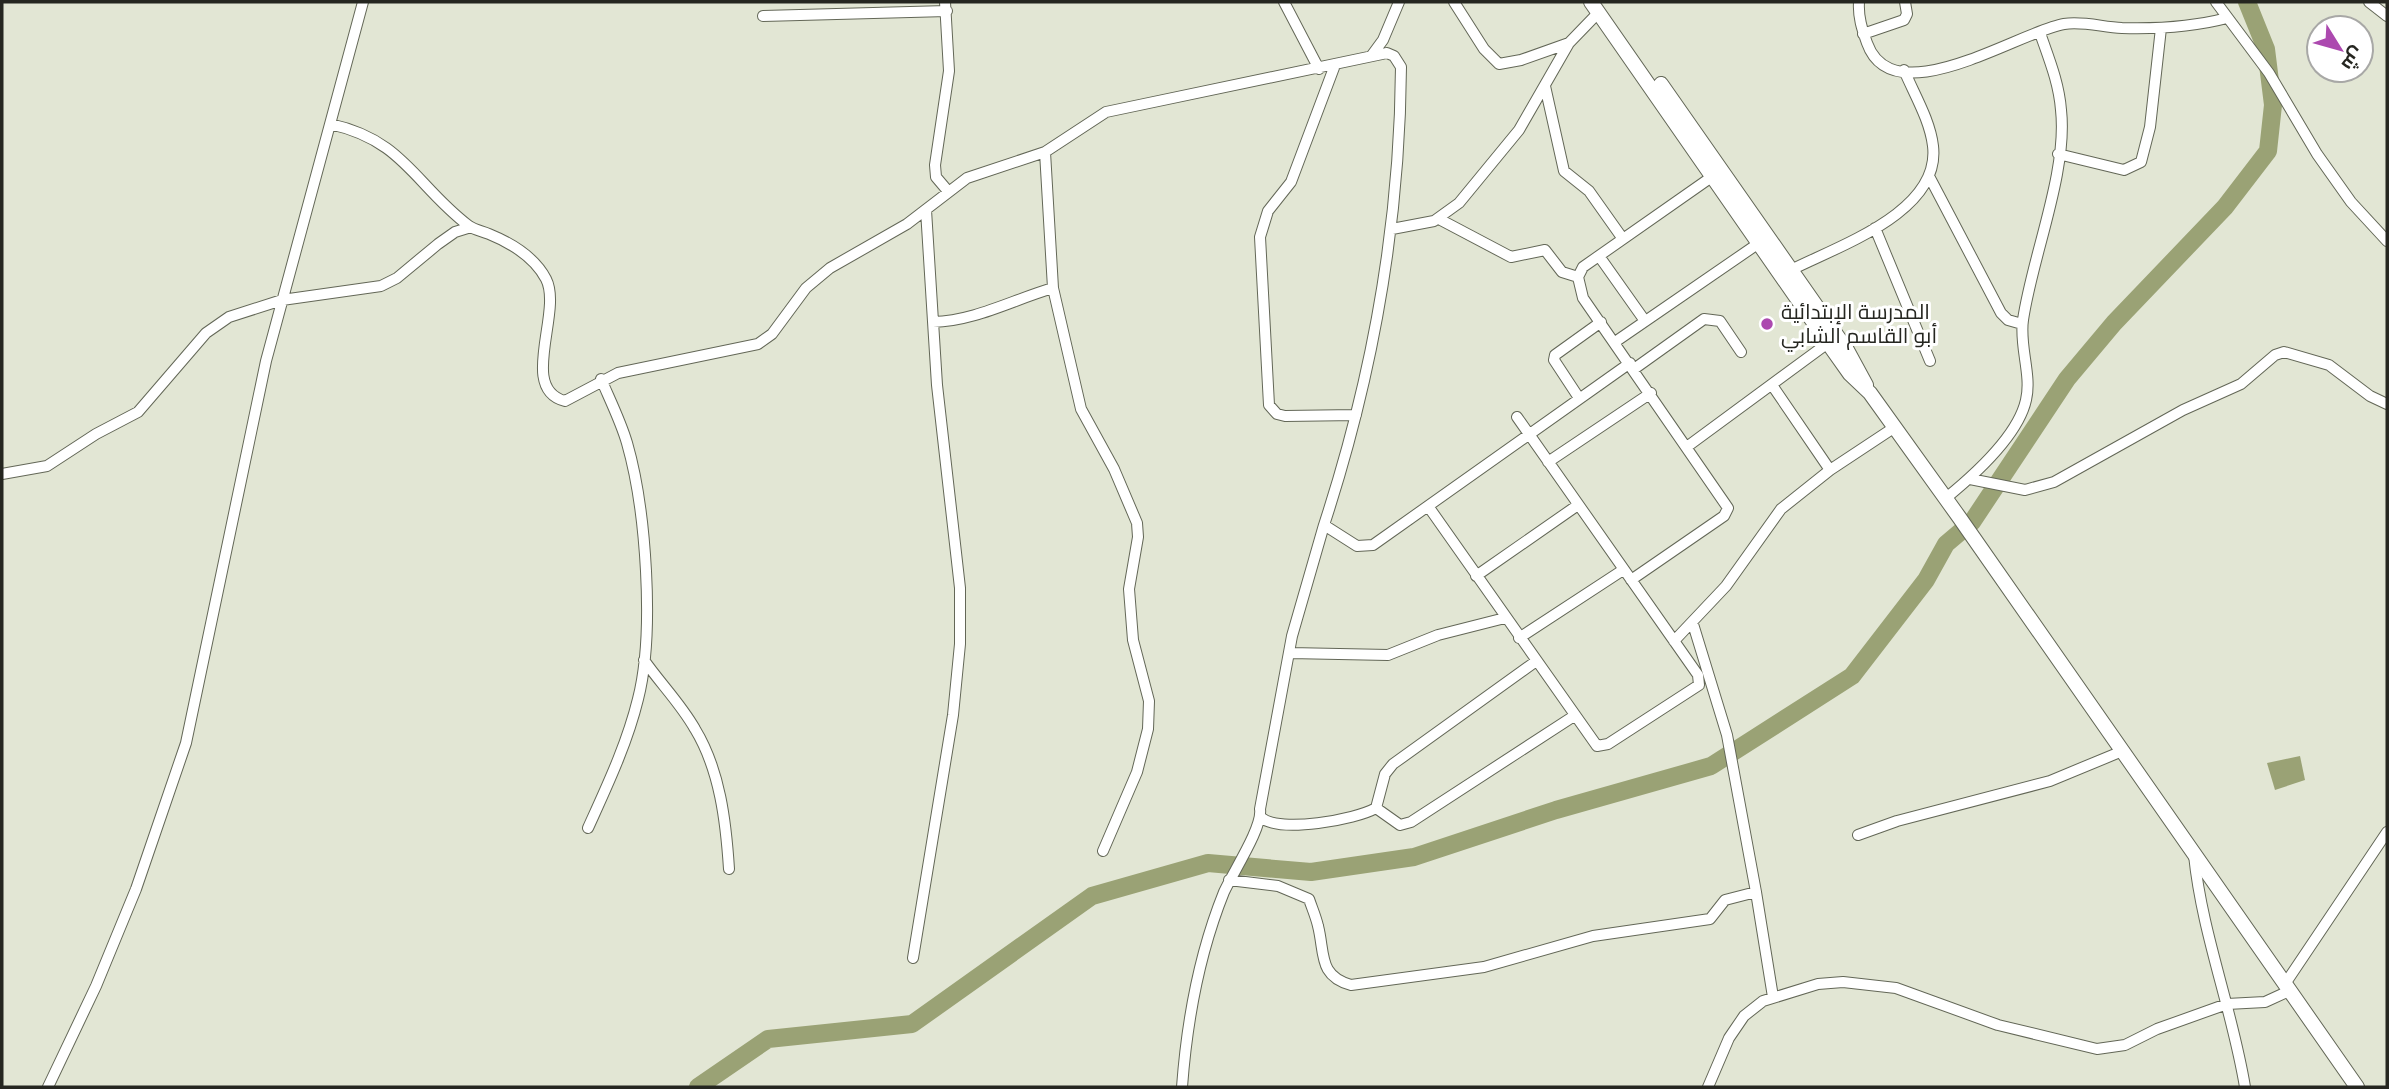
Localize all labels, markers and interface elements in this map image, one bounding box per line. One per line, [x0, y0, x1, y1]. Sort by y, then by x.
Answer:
north arrow [2305, 14, 2375, 84]
text: ش [2337, 42, 2370, 76]
place label: المدرسة الإبتدائية أبو القاسم الشابي [1781, 300, 1937, 352]
marker: المدرسة الإبتدائية أبو القاسم الشابي [1759, 316, 1775, 332]

